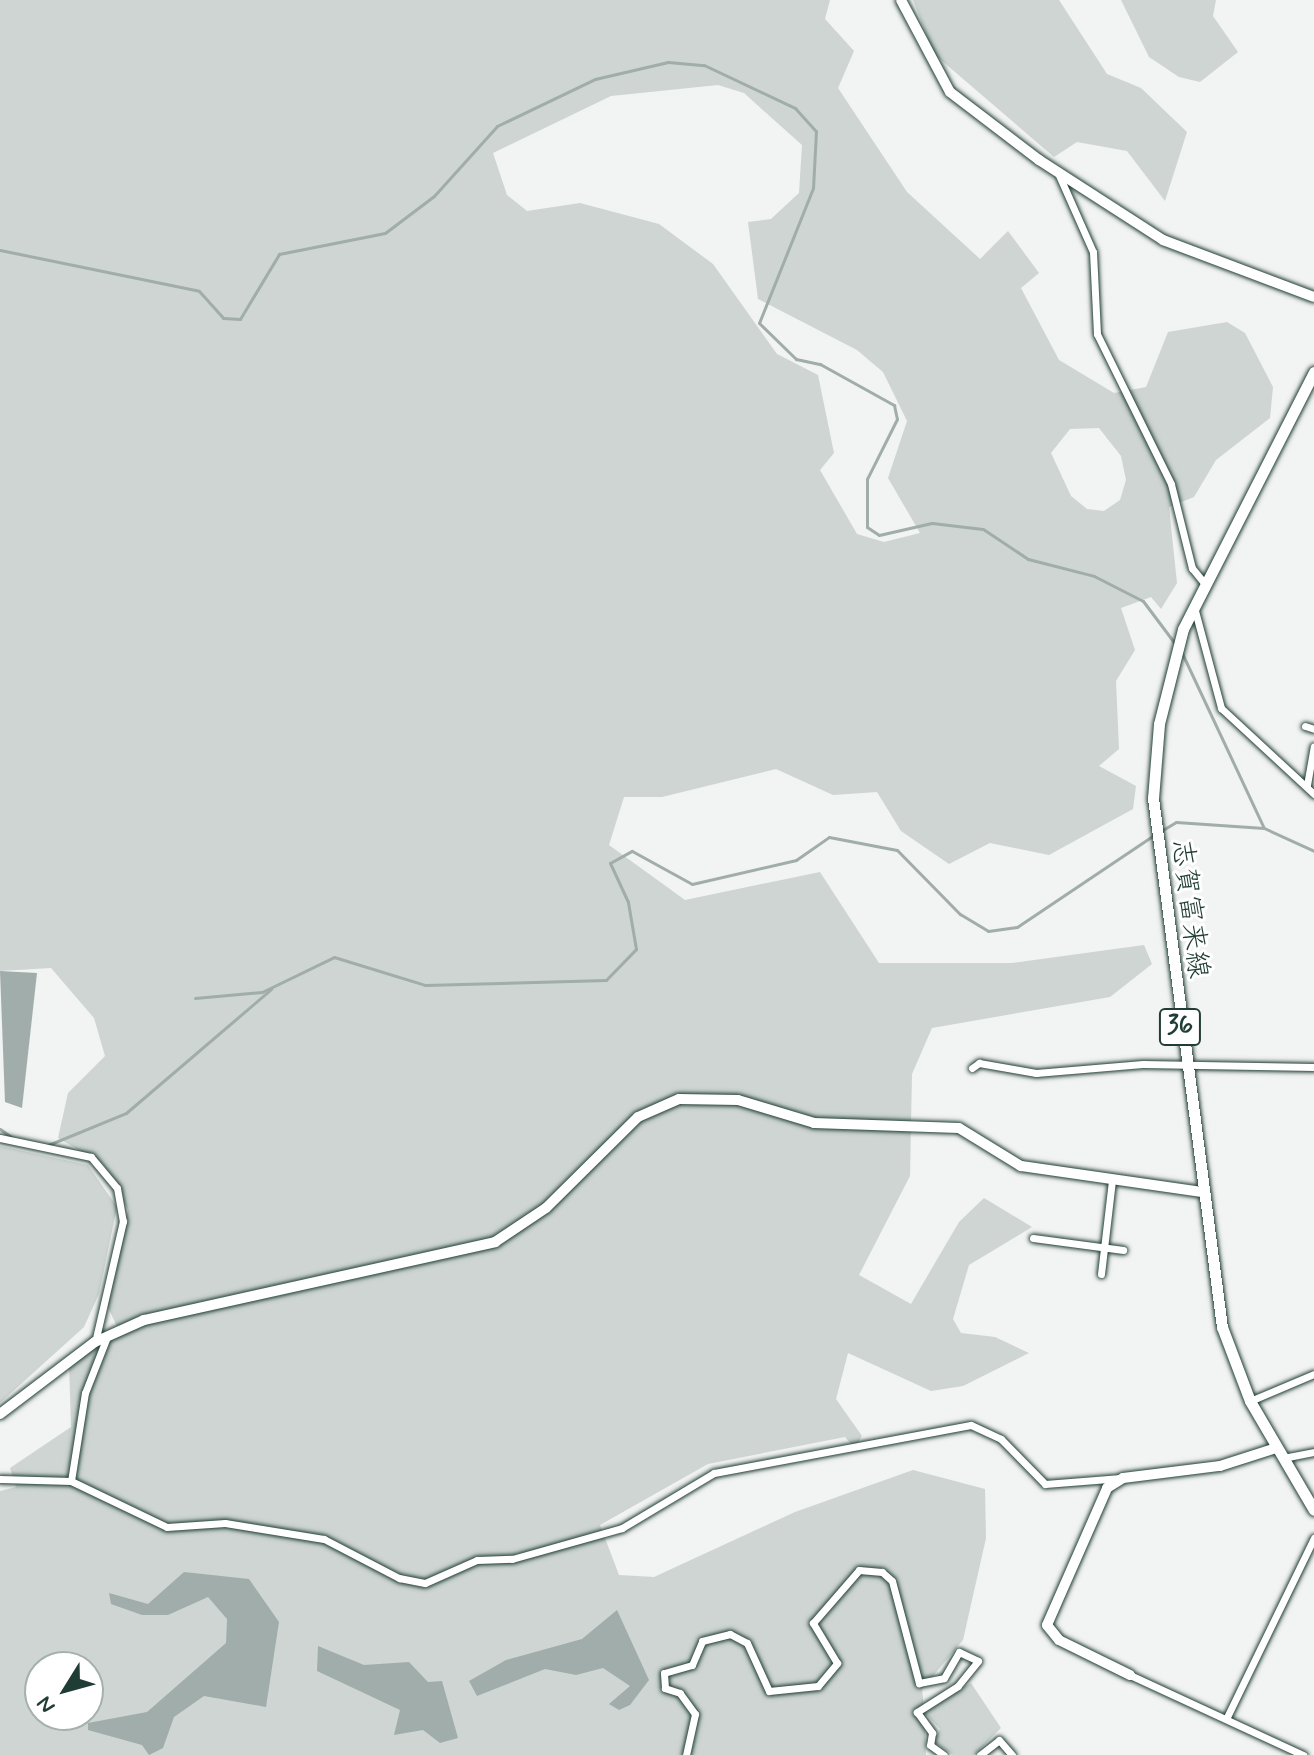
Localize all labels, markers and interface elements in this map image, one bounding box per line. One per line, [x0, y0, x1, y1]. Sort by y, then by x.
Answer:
street label: 志賀富来線 [1164, 837, 1214, 981]
road number: 36 [1158, 1005, 1202, 1049]
north arrow [24, 1651, 104, 1731]
text: N [31, 1690, 62, 1719]

